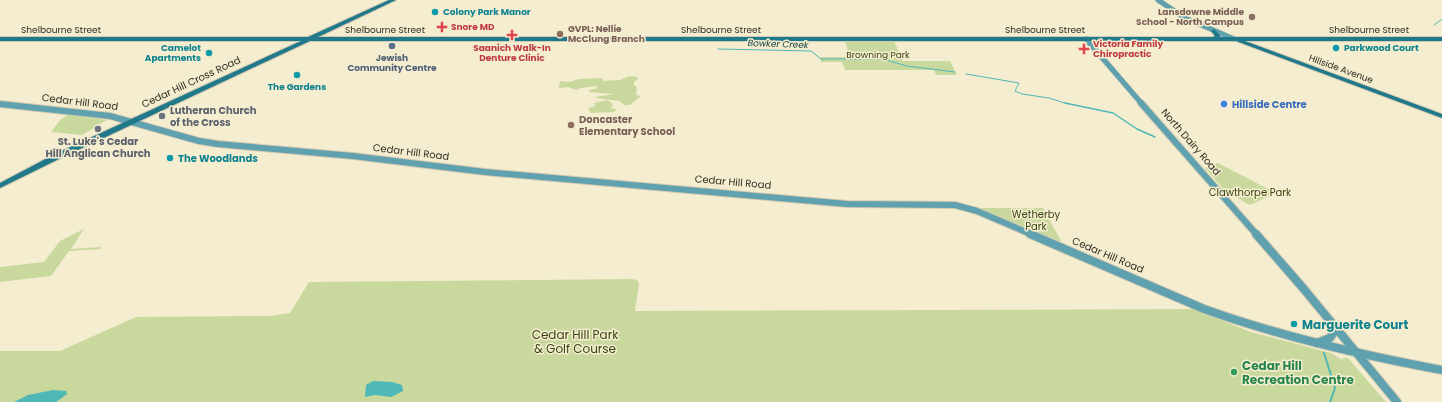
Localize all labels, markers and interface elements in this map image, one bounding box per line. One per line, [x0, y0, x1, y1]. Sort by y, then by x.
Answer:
place label: Colony Park Manor [443, 6, 531, 18]
place label: Lansdowne Middle School - North Campus [1136, 6, 1244, 28]
marker: Colony Park Manor [430, 7, 440, 17]
marker: Lansdowne Middle School - North Campus [1247, 12, 1257, 22]
marker: Snore MD [436, 21, 448, 33]
place label: Snore MD [451, 21, 495, 33]
place label: GVPL: Nellie McClung Branch [568, 23, 645, 45]
street label: Shelbourne Street [21, 24, 101, 36]
street label: Shelbourne Street [345, 24, 425, 36]
street label: Shelbourne Street [681, 24, 761, 36]
street label: Shelbourne Street [1005, 24, 1085, 36]
street label: Shelbourne Street [1329, 24, 1409, 36]
marker: Saanich Walk-In Denture Clinic [506, 29, 518, 41]
marker: GVPL: Nellie McClung Branch [555, 29, 565, 39]
water label: Bowker Creek [747, 37, 809, 51]
place label: Victoria Family Chiropractic [1093, 38, 1163, 60]
marker: Jewish Community Centre [387, 41, 397, 51]
place label: Camelot Apartments [145, 42, 201, 64]
place label: Saanich Walk-In Denture Clinic [473, 42, 551, 64]
place label: Parkwood Court [1344, 42, 1419, 54]
marker: Victoria Family Chiropractic [1078, 43, 1090, 55]
marker: Parkwood Court [1331, 43, 1341, 53]
marker: Camelot Apartments [204, 48, 214, 58]
park label: Browning Park [846, 49, 910, 61]
street label: Cedar Hill Cross Road [139, 52, 243, 112]
place label: Jewish Community Centre [347, 52, 437, 74]
street label: Hillside Avenue [1307, 52, 1375, 86]
marker: The Gardens [292, 70, 302, 80]
place label: The Gardens [268, 81, 326, 93]
street label: Cedar Hill Road [41, 90, 119, 114]
place label: Hillside Centre [1232, 97, 1307, 112]
marker: Hillside Centre [1219, 99, 1229, 109]
place label: Lutheran Church of the Cross [170, 103, 257, 130]
street label: North Dairy Road [1158, 105, 1224, 179]
marker: Lutheran Church of the Cross [157, 111, 167, 121]
place label: Doncaster Elementary School [579, 112, 675, 139]
marker: Doncaster Elementary School [566, 120, 576, 130]
marker: St. Luke's Cedar Hill Anglican Church [93, 124, 103, 134]
place label: St. Luke's Cedar Hill Anglican Church [46, 134, 151, 161]
street label: Cedar Hill Road [372, 140, 450, 164]
place label: The Woodlands [178, 151, 258, 166]
marker: The Woodlands [165, 153, 175, 163]
street label: Cedar Hill Road [694, 171, 772, 193]
park label: Clawthorpe Park [1209, 185, 1292, 200]
park label: Wetherby Park [1012, 207, 1061, 234]
street label: Cedar Hill Road [1070, 233, 1146, 277]
place label: Marguerite Court [1302, 316, 1408, 333]
marker: Marguerite Court [1289, 319, 1299, 329]
park label: Cedar Hill Park & Golf Course [532, 326, 619, 357]
place label: Cedar Hill Recreation Centre [1242, 357, 1354, 388]
marker: Cedar Hill Recreation Centre [1229, 367, 1239, 377]

